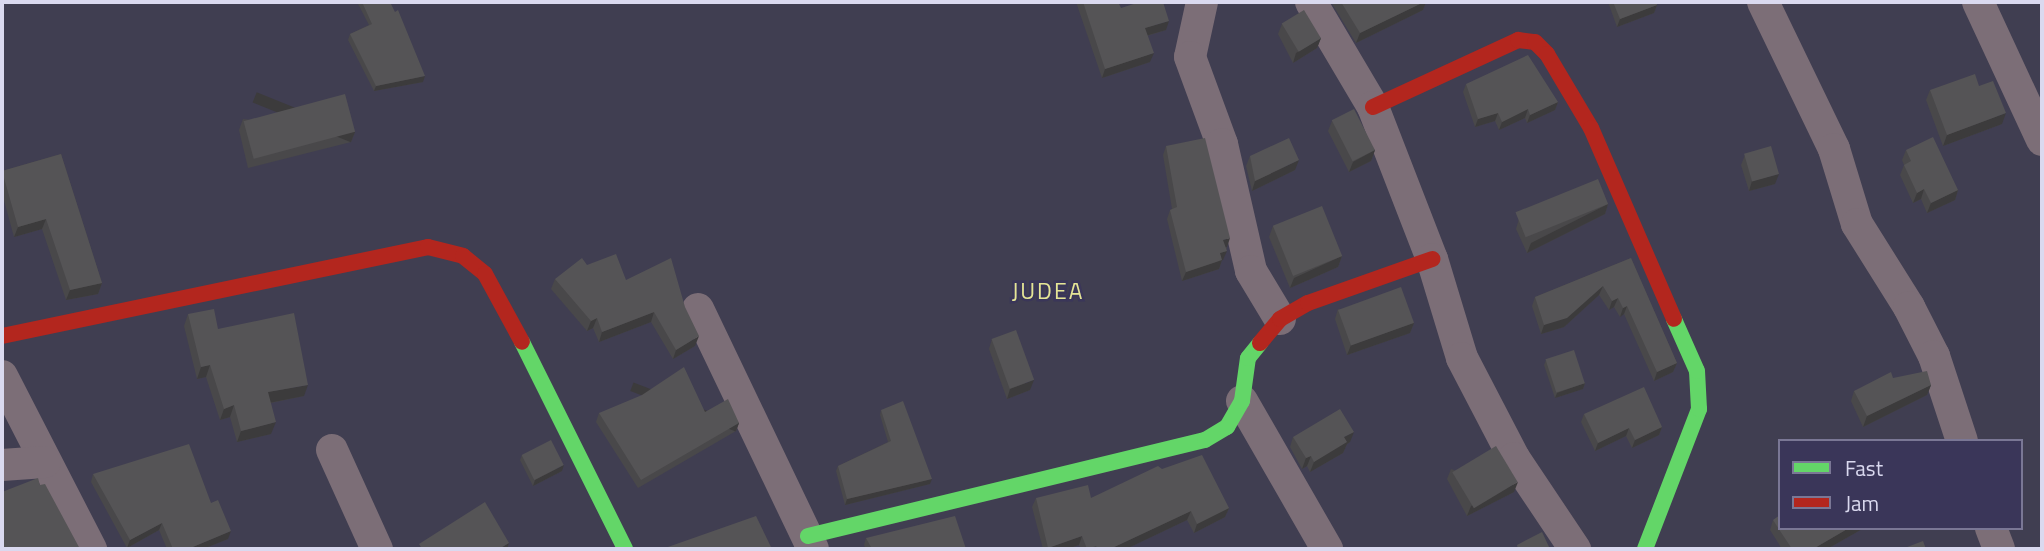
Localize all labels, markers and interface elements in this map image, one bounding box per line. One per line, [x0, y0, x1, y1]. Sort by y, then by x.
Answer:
district label: JUDEA [1012, 277, 1084, 305]
legend [1778, 439, 2023, 530]
text: Fast [1845, 452, 1883, 484]
text: Jam [1845, 487, 1879, 519]

